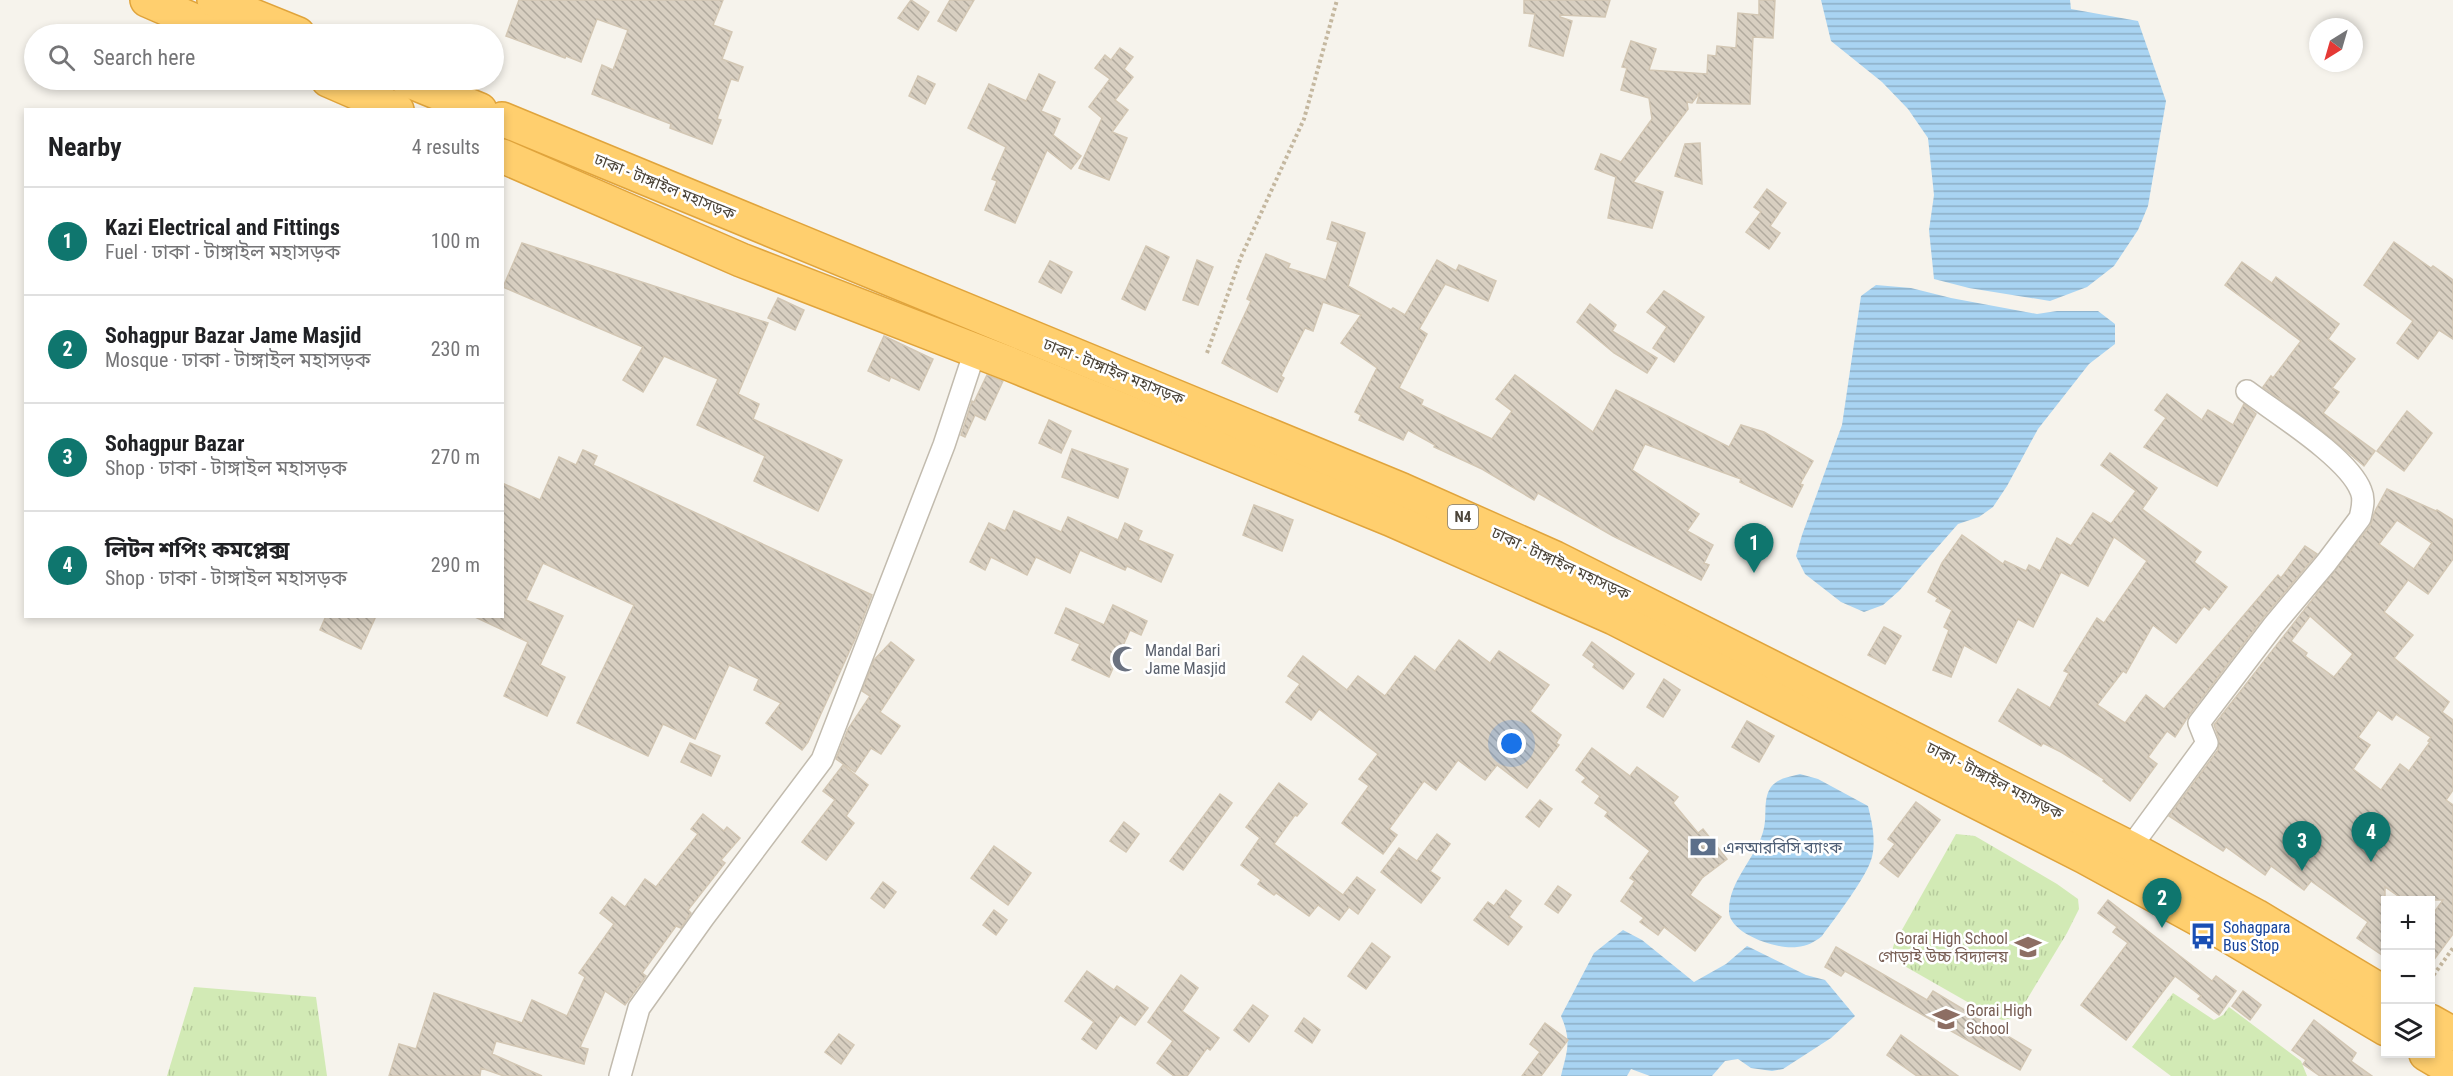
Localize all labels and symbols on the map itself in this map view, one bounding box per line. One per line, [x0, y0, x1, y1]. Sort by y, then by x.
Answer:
north arrow [2309, 18, 2363, 72]
street label: ঢাকা - টাঙ্গাইল মহাসড়ক [591, 149, 739, 224]
street label: ঢাকা - টাঙ্গাইল মহাসড়ক [1040, 334, 1188, 409]
road number: N4 [1448, 505, 1478, 529]
street label: ঢাকা - টাঙ্গাইল মহাসড়ক [1488, 523, 1634, 604]
pin: 1 [1734, 524, 1774, 573]
place label: Mandal Bari Jame Masjid [1145, 641, 1226, 678]
mosque icon: Mandal Bari Jame Masjid [1110, 644, 1140, 674]
your location [1497, 729, 1526, 758]
street label: ঢাকা - টাঙ্গাইল মহাসড়ক [1922, 737, 2067, 824]
pin: 4 [2352, 812, 2390, 862]
pin: 3 [2282, 822, 2322, 871]
bank icon: এনআরবিসি ব্যাংক [1688, 832, 1718, 862]
place label: এনআরবিসি ব্যাংক [1723, 838, 1843, 857]
pin: 2 [2142, 878, 2182, 928]
place label: Sohagpara Bus Stop [2223, 918, 2290, 955]
bus stop icon: Sohagpara Bus Stop [2188, 921, 2218, 951]
place label: Gorai High School গোড়াই উচ্চ বিদ্যালয় [1878, 929, 2009, 966]
school or university icon: Gorai High School গোড়াই উচ্চ বিদ্যালয় [2013, 932, 2043, 962]
place label: Gorai High School [1966, 1001, 2032, 1038]
school or university icon: Gorai High School [1931, 1004, 1961, 1034]

